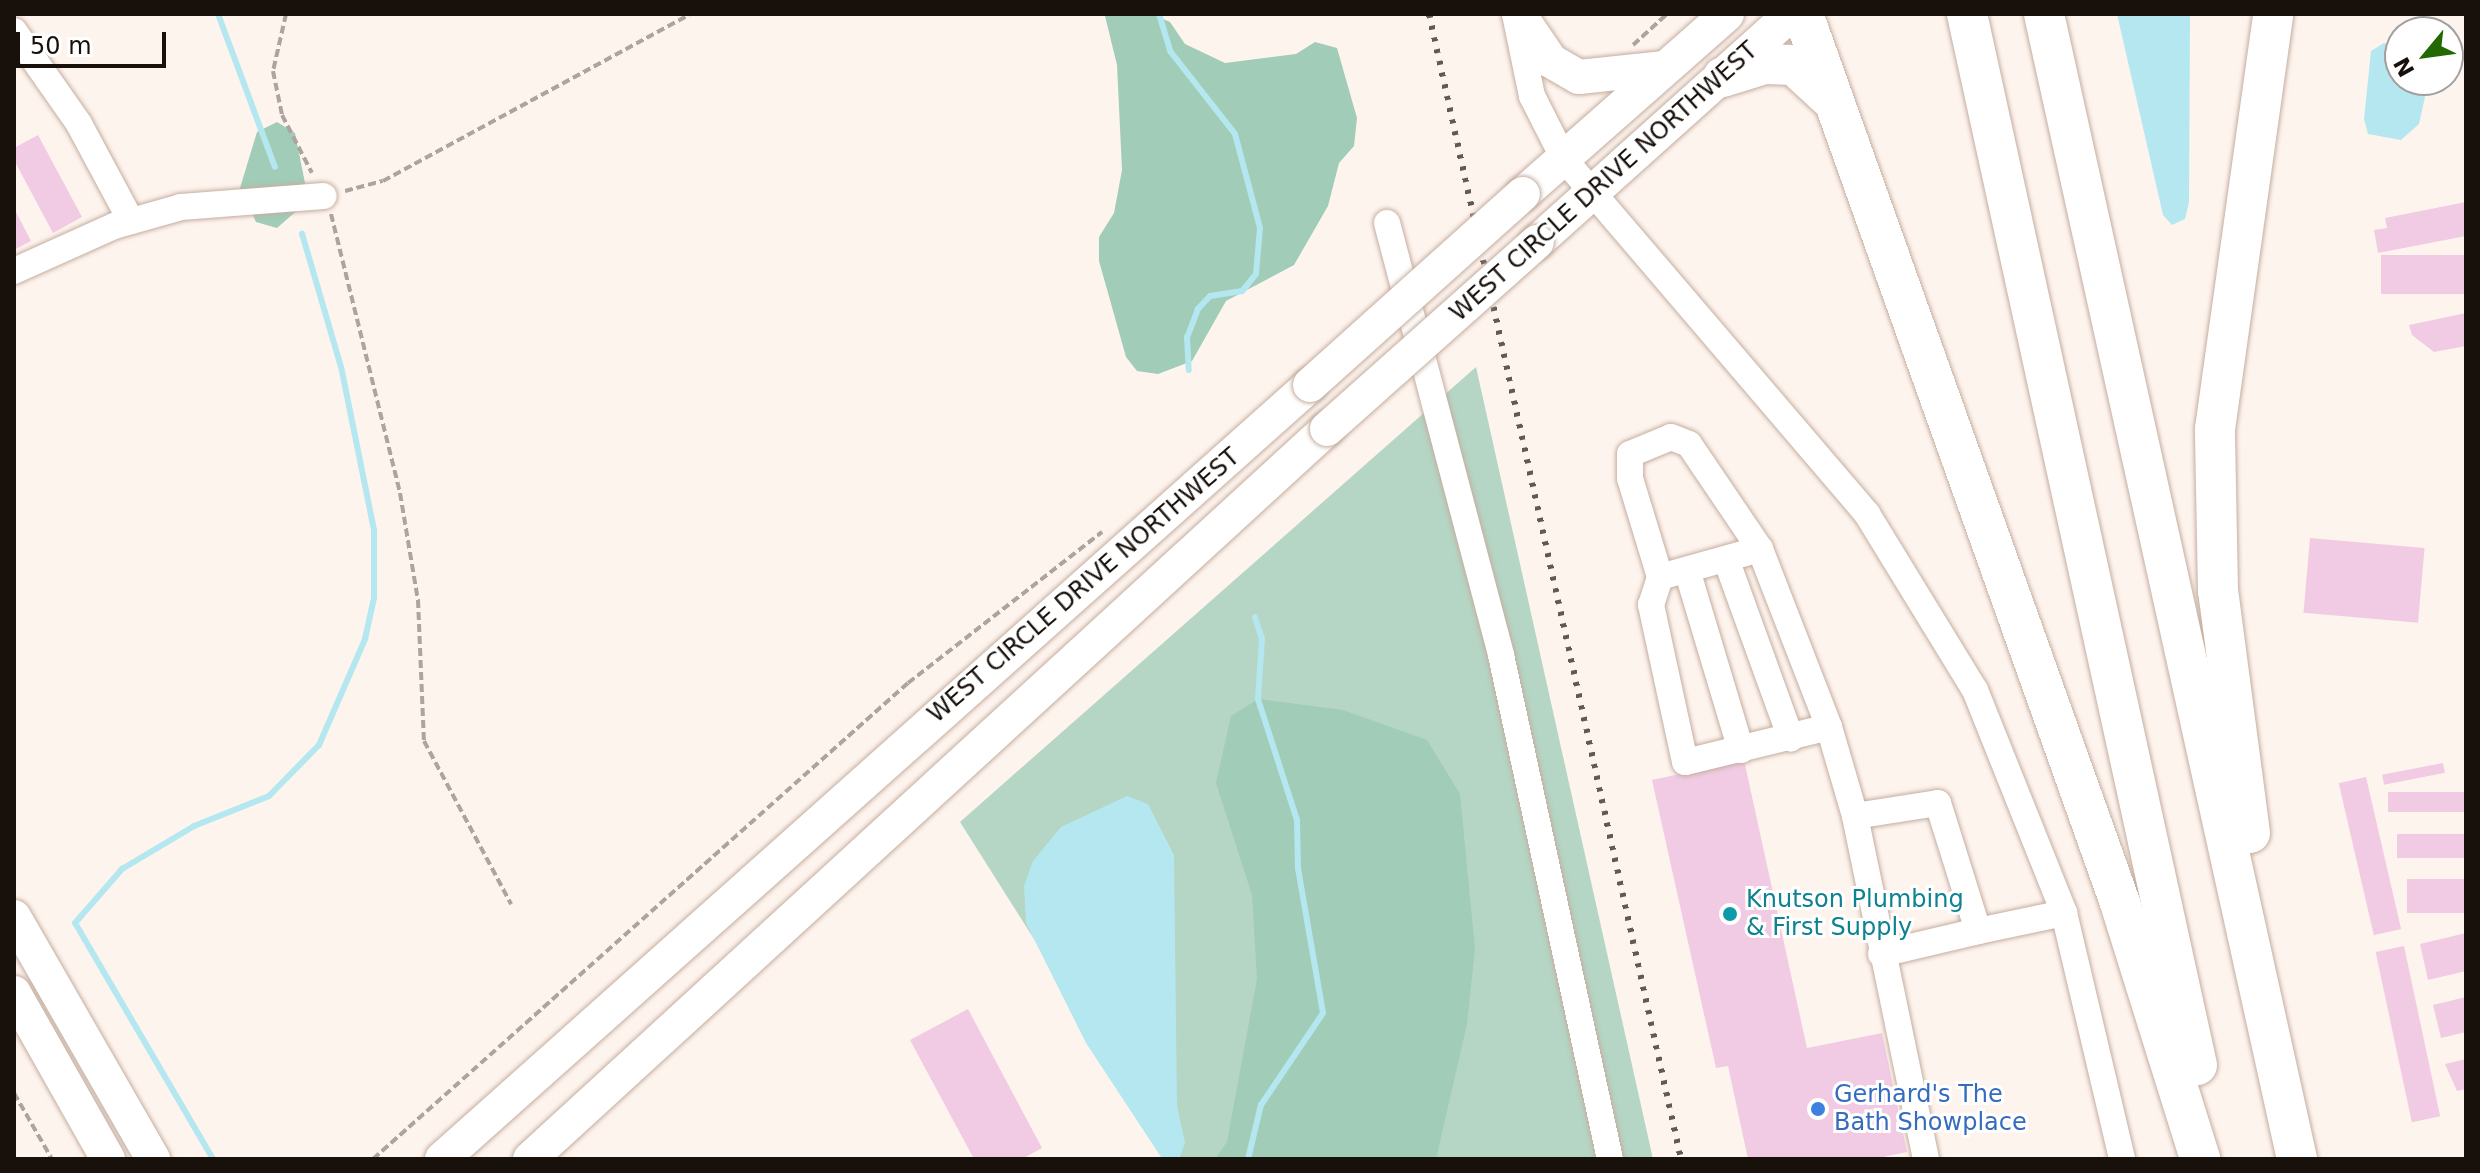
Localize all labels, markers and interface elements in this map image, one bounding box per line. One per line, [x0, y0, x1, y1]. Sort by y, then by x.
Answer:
scale bar [20, 16, 170, 66]
north arrow [2384, 16, 2464, 96]
text: 50 m [30, 32, 92, 60]
street label: WEST CIRCLE DRIVE NORTHWEST [1444, 36, 1764, 328]
text: N [2389, 53, 2420, 81]
street label: WEST CIRCLE DRIVE NORTHWEST [922, 443, 1246, 729]
place label: Knutson Plumbing & First Supply [1746, 886, 1964, 942]
marker: Knutson Plumbing & First Supply [1721, 905, 1739, 923]
place label: Gerhard's The Bath Showplace [1834, 1081, 2027, 1137]
marker: Gerhard's The Bath Showplace [1809, 1100, 1827, 1118]

